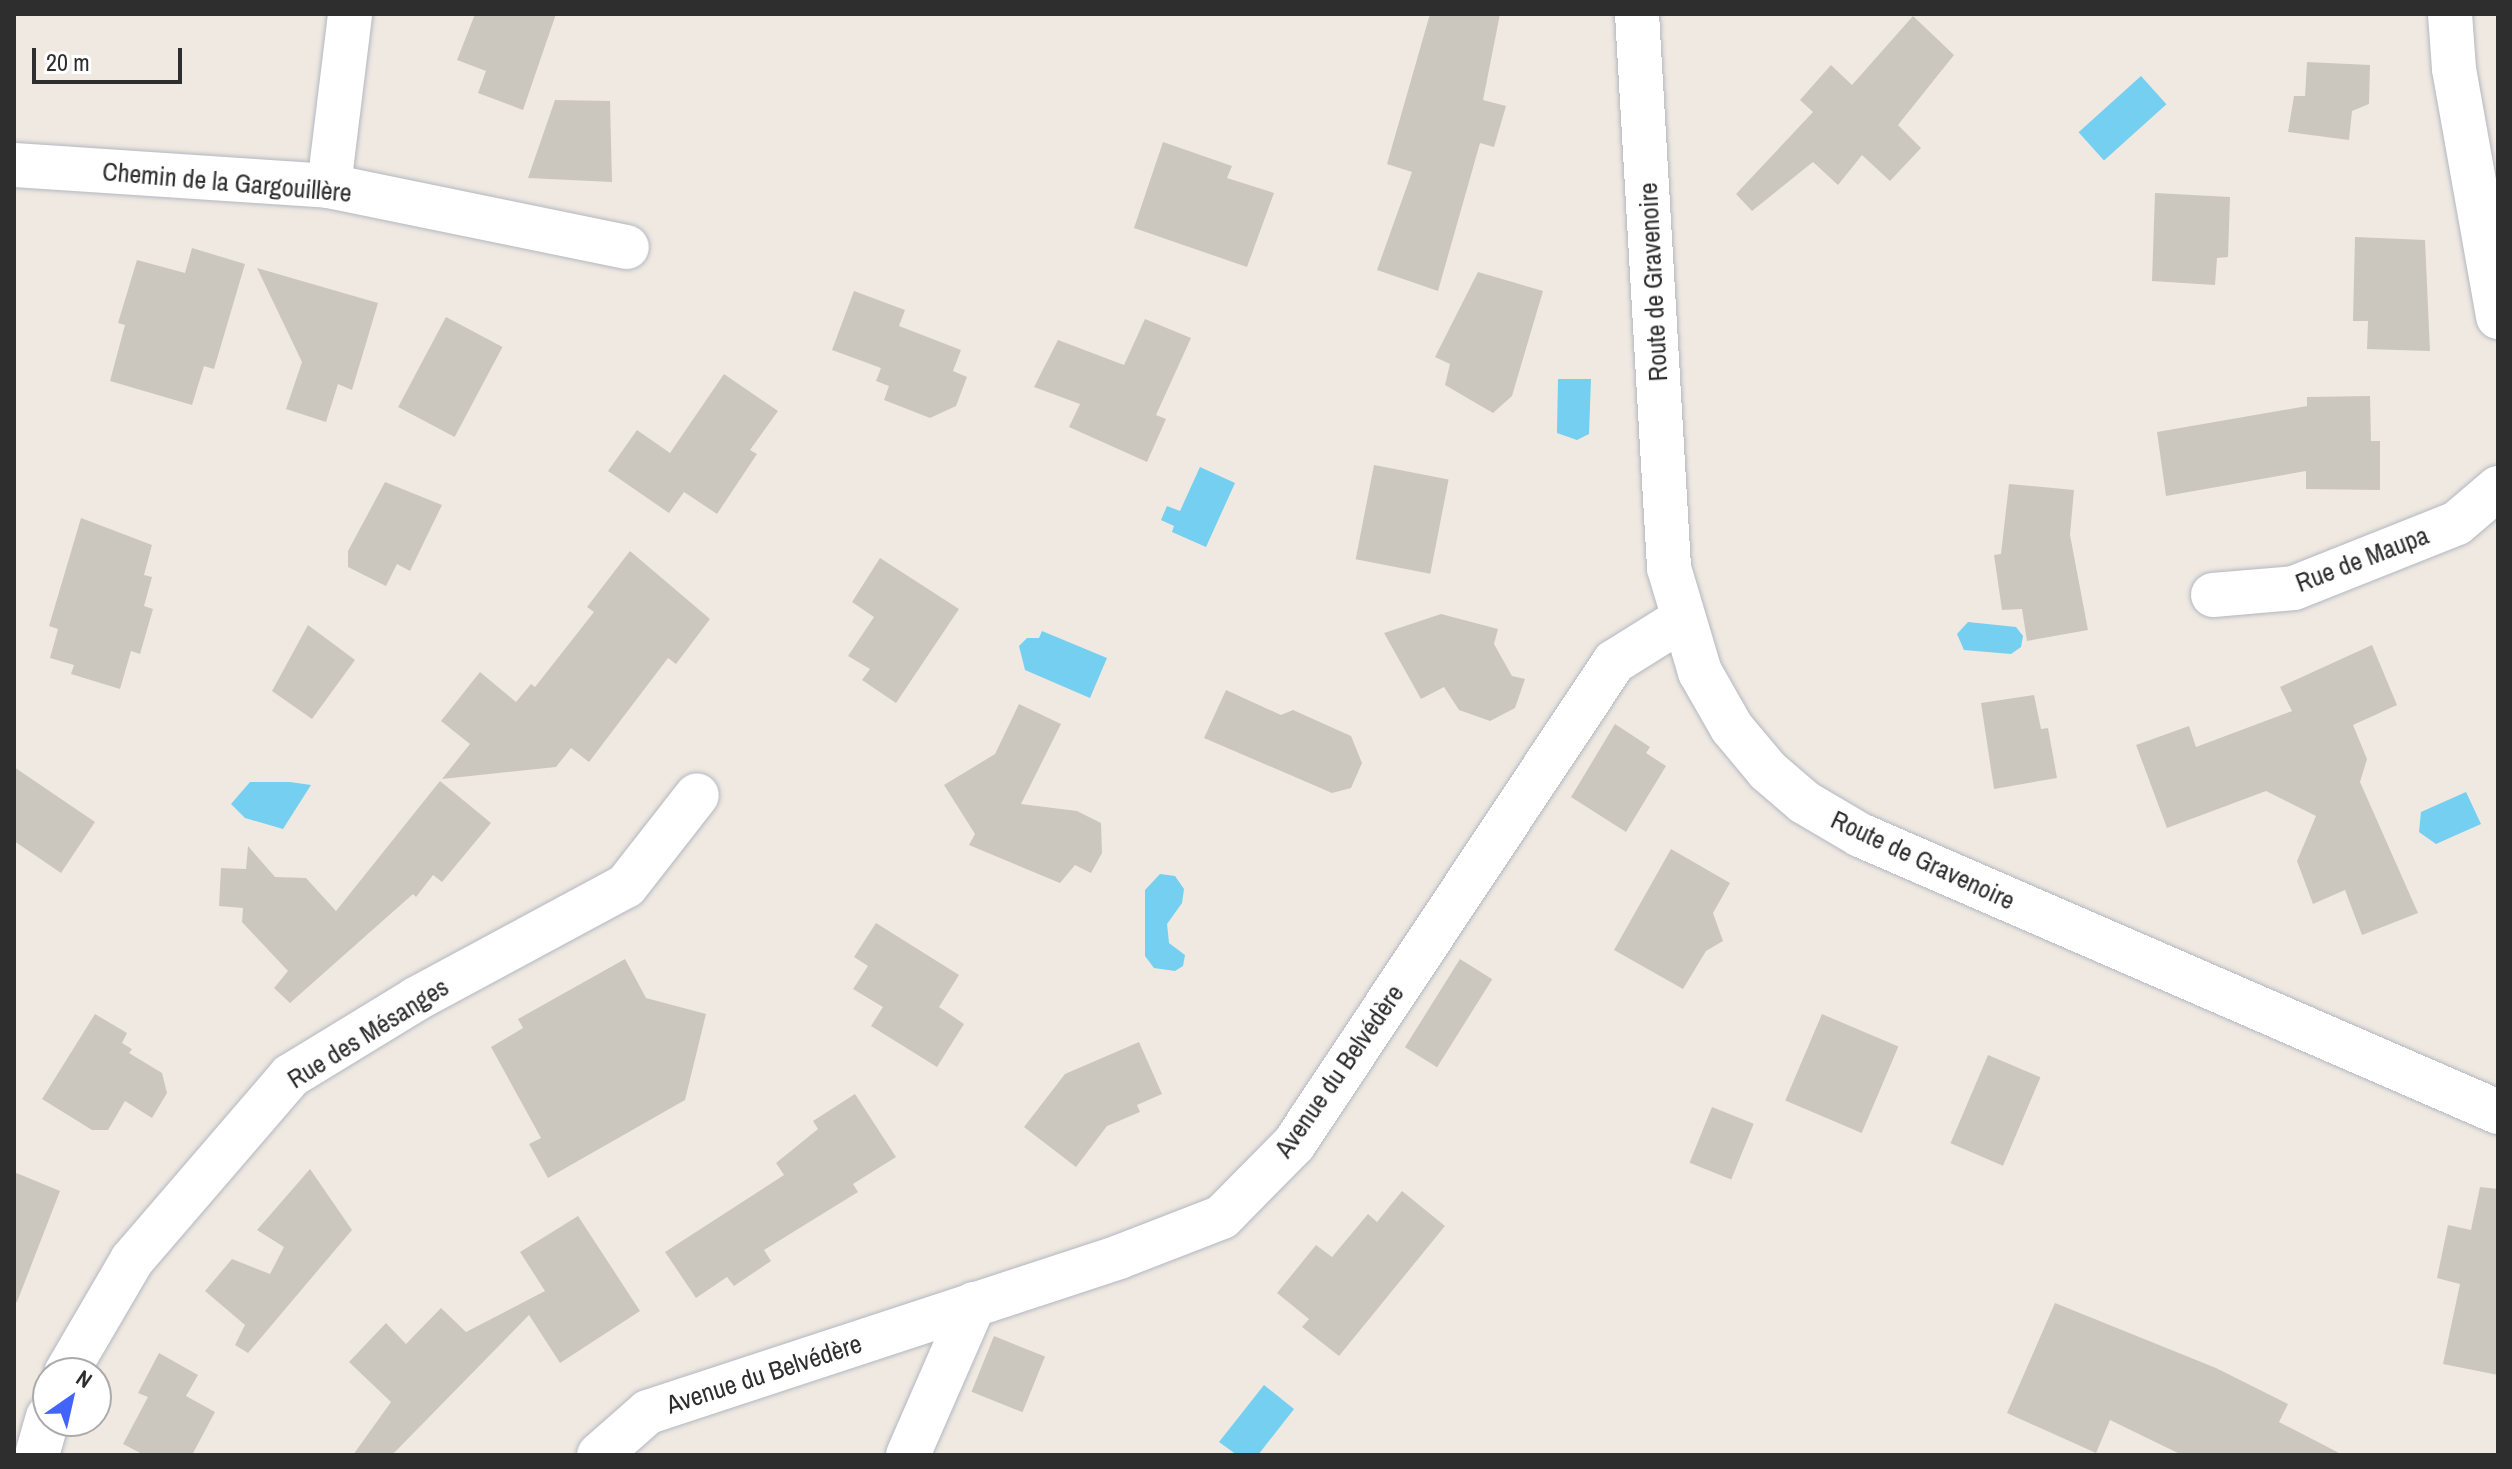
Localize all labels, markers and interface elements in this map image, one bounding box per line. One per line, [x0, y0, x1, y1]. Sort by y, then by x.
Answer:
scale bar [36, 32, 186, 82]
text: 20 m [46, 46, 90, 78]
street label: Chemin de la Gargouillère [101, 156, 353, 208]
street label: Route de Gravenoire [1632, 182, 1674, 382]
street label: Rue de Maupa [2291, 519, 2433, 599]
street label: Route de Gravenoire [1826, 804, 2020, 916]
street label: Rue des Mésanges [282, 971, 454, 1095]
street label: Avenue du Belvédère [1268, 979, 1410, 1163]
street label: Avenue du Belvédère [662, 1328, 866, 1420]
north arrow [32, 1357, 112, 1437]
text: N [71, 1363, 98, 1395]

